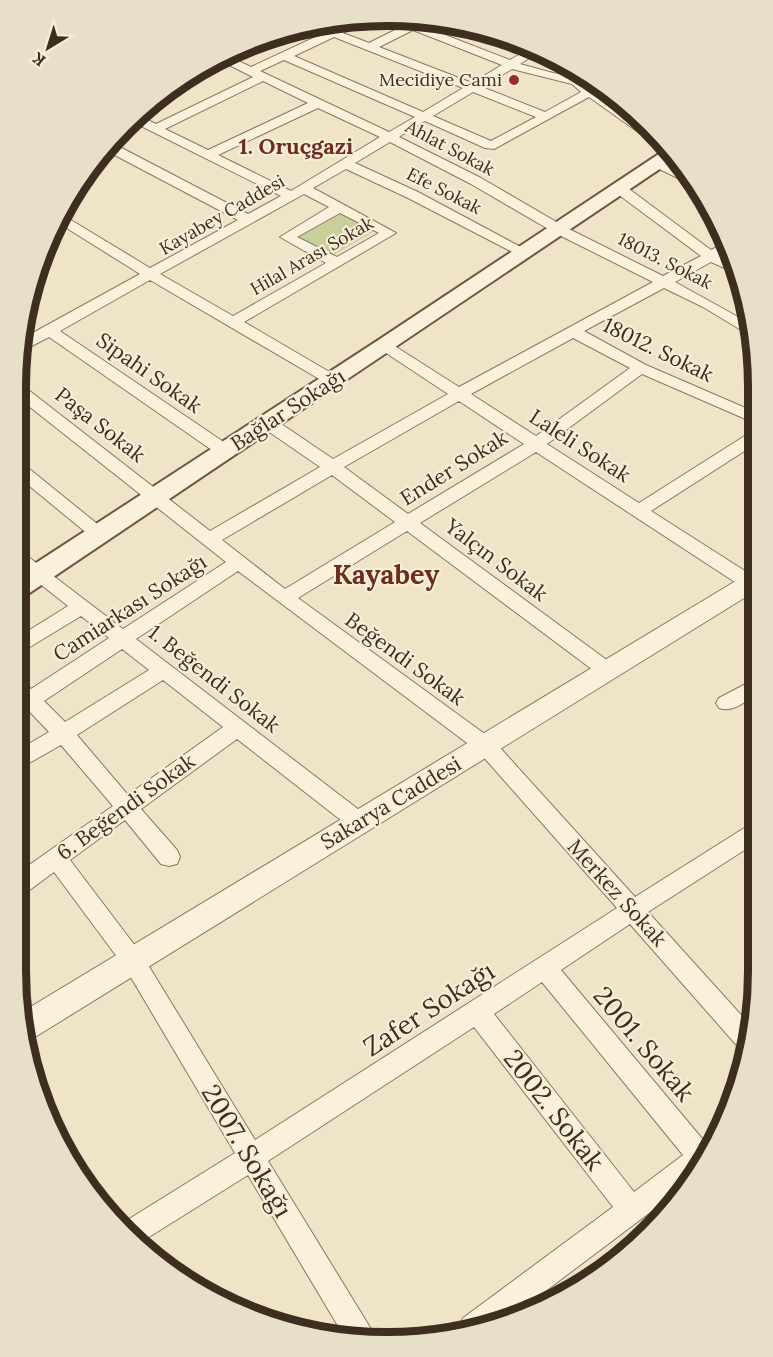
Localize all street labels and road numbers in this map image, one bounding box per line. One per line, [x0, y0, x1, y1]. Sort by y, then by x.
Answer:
street label: Ahlat Sokak [401, 114, 499, 181]
street label: Efe Sokak [403, 162, 486, 219]
street label: Kayabey Caddesi [155, 169, 289, 260]
street label: Hilal Arası Sokak [246, 211, 378, 300]
street label: 18013. Sokak [614, 227, 717, 294]
street label: 18012. Sokak [599, 311, 719, 388]
street label: Sipahi Sokak [91, 326, 208, 419]
street label: Bağlar Sokağı [225, 362, 350, 457]
street label: Paşa Sokak [50, 381, 151, 469]
street label: Laleli Sokak [525, 403, 637, 489]
street label: Ender Sokak [395, 423, 513, 511]
street label: Yalçın Sokak [439, 512, 554, 607]
street label: Camiarkası Sokağı [48, 548, 212, 667]
street label: Beğendi Sokak [340, 606, 471, 712]
street label: 1. Beğendi Sokak [143, 619, 286, 739]
street label: 6. Beğendi Sokak [51, 747, 201, 866]
street label: Sakarya Caddesi [315, 750, 466, 855]
street label: Merkez Sokak [562, 833, 673, 953]
street label: Zafer Sokağı [357, 954, 501, 1063]
street label: 2001. Sokak [587, 979, 702, 1108]
street label: 2002. Sokak [497, 1043, 612, 1177]
street label: 2007. Sokağı [195, 1078, 300, 1223]

